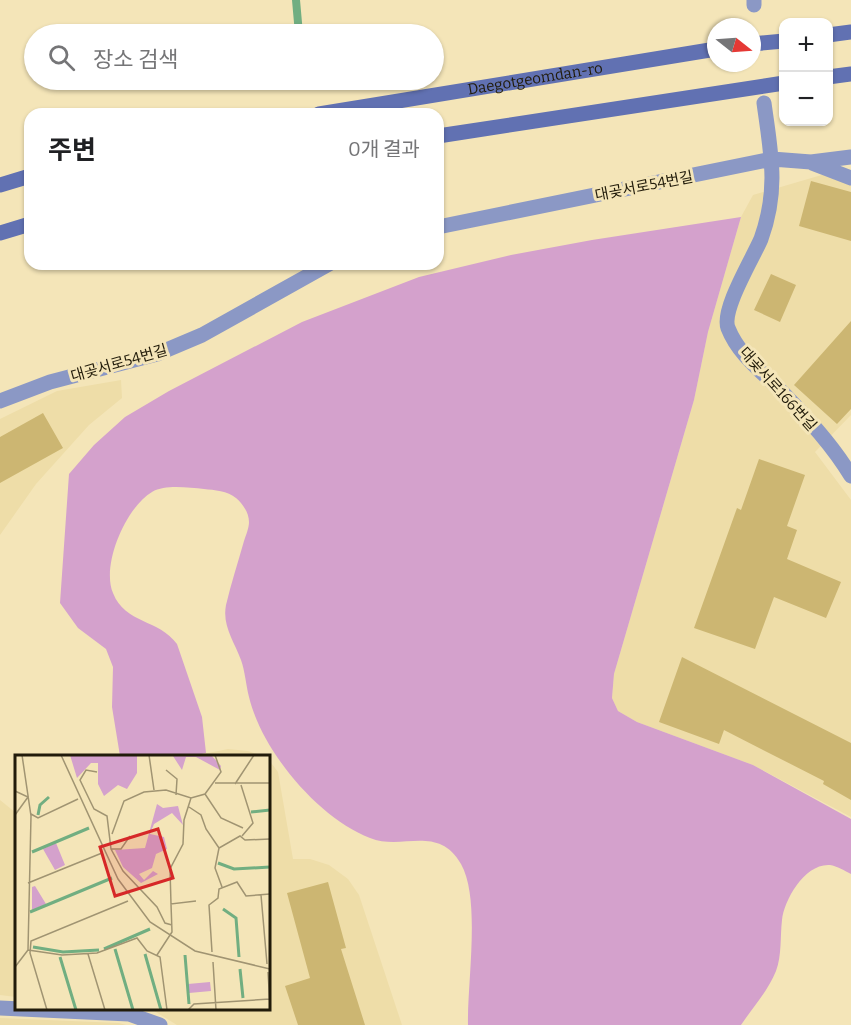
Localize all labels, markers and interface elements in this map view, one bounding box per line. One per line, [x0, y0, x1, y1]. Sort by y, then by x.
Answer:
north arrow [707, 18, 761, 72]
map controls [779, 18, 833, 126]
button: + [779, 18, 833, 72]
search box [24, 24, 444, 90]
icon: search [45, 41, 78, 74]
text: 장소 검색 [93, 46, 178, 73]
street label: Daegotgeomdan-ro [466, 59, 604, 99]
button: − [779, 72, 833, 126]
text: 주변 [48, 135, 96, 166]
text: 0개 결과 [348, 137, 420, 161]
street label: 대곶서로54번길 [593, 168, 695, 204]
street label: 대곶서로54번길 [69, 341, 169, 385]
street label: 대곶서로166번길 [736, 343, 820, 435]
inset map [15, 755, 270, 1010]

